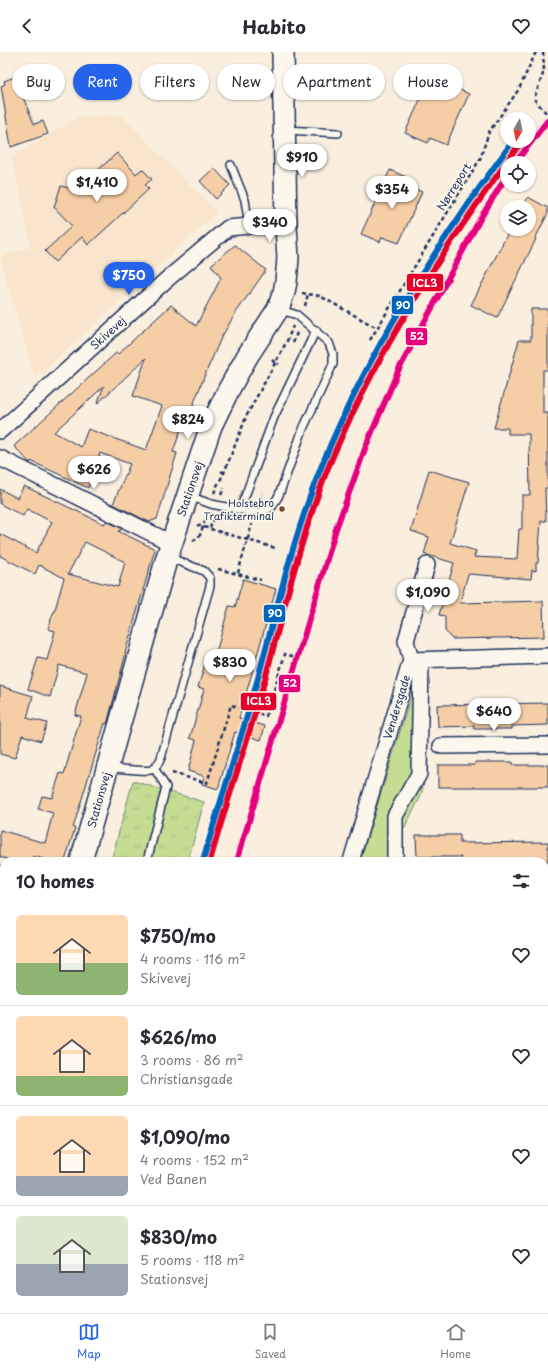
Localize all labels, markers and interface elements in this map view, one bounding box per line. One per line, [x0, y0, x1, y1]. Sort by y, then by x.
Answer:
text: Habito [242, 13, 306, 40]
icon: back [16, 15, 38, 37]
icon: heart [510, 15, 532, 37]
chip: Buy [12, 64, 65, 100]
chip: Rent [73, 64, 132, 100]
chip: Filters [140, 64, 209, 100]
chip: New [217, 64, 275, 100]
chip: Apartment [283, 64, 385, 100]
chip: House [393, 64, 463, 100]
north arrow [500, 112, 536, 148]
map controls [500, 112, 536, 236]
pin: $910 [278, 144, 326, 178]
text: $910 [286, 147, 318, 166]
button: locate [500, 156, 536, 192]
street label: Nørreport [432, 159, 475, 214]
pin: $1,410 [64, 169, 130, 203]
text: $1,410 [76, 172, 118, 191]
pin: $354 [368, 176, 416, 210]
text: $354 [375, 179, 409, 198]
button: layers [500, 200, 536, 236]
pin: $340 [246, 209, 294, 243]
text: $340 [252, 212, 288, 231]
pin: $750 [105, 262, 153, 296]
text: $750 [112, 265, 146, 284]
line badge: ICL3 [406, 273, 444, 292]
text: ICL3 [412, 274, 438, 291]
line badge: 90 [391, 295, 414, 315]
text: 90 [396, 296, 410, 313]
street label: Skivevej [86, 312, 129, 353]
line badge: 52 [405, 327, 428, 346]
text: 52 [410, 327, 424, 344]
pin: $824 [164, 406, 212, 440]
text: $824 [171, 409, 205, 428]
pin: $626 [70, 456, 118, 490]
text: $626 [77, 459, 111, 478]
street label: Stationsvej [172, 459, 207, 519]
place label: Holstebro Trafikterminal [204, 495, 274, 523]
marker: Holstebro Trafikterminal [277, 504, 287, 514]
pin: $1,090 [395, 579, 461, 613]
text: $1,090 [406, 582, 450, 601]
line badge: 90 [263, 604, 286, 623]
text: 90 [268, 604, 282, 621]
pin: $830 [206, 649, 254, 683]
text: $830 [213, 652, 247, 671]
street label: Vendersgade [379, 672, 414, 741]
line badge: 52 [278, 674, 301, 693]
text: 52 [283, 674, 297, 691]
line badge: ICL3 [240, 692, 277, 711]
text: ICL3 [246, 692, 272, 709]
pin: $640 [470, 698, 518, 732]
text: $640 [476, 701, 512, 720]
street label: Stationsvej [82, 770, 115, 830]
text: 10 homes [16, 868, 94, 894]
icon: filters [510, 870, 532, 892]
text: $750/mo [140, 923, 216, 949]
icon: home [48, 931, 96, 979]
icon: heart [510, 944, 532, 966]
text: 4 rooms · 116 m² [140, 949, 246, 968]
text: Skivevej [140, 968, 191, 987]
text: $626/mo [140, 1024, 217, 1050]
icon: home [48, 1032, 96, 1080]
icon: heart [510, 1045, 532, 1067]
text: 3 rooms · 86 m² [140, 1050, 243, 1069]
text: Christiansgade [140, 1069, 233, 1088]
text: $1,090/mo [140, 1124, 230, 1150]
icon: home [48, 1132, 96, 1180]
icon: heart [510, 1145, 532, 1167]
text: 4 rooms · 152 m² [140, 1150, 249, 1169]
text: Ved Banen [140, 1169, 207, 1188]
text: $830/mo [140, 1224, 217, 1250]
icon: home [48, 1232, 96, 1280]
icon: heart [510, 1245, 532, 1267]
text: 5 rooms · 118 m² [140, 1250, 245, 1269]
text: Stationsvej [140, 1269, 208, 1288]
tab: Map [77, 1321, 101, 1362]
tab: Saved [255, 1321, 286, 1362]
tab: Home [440, 1321, 471, 1362]

